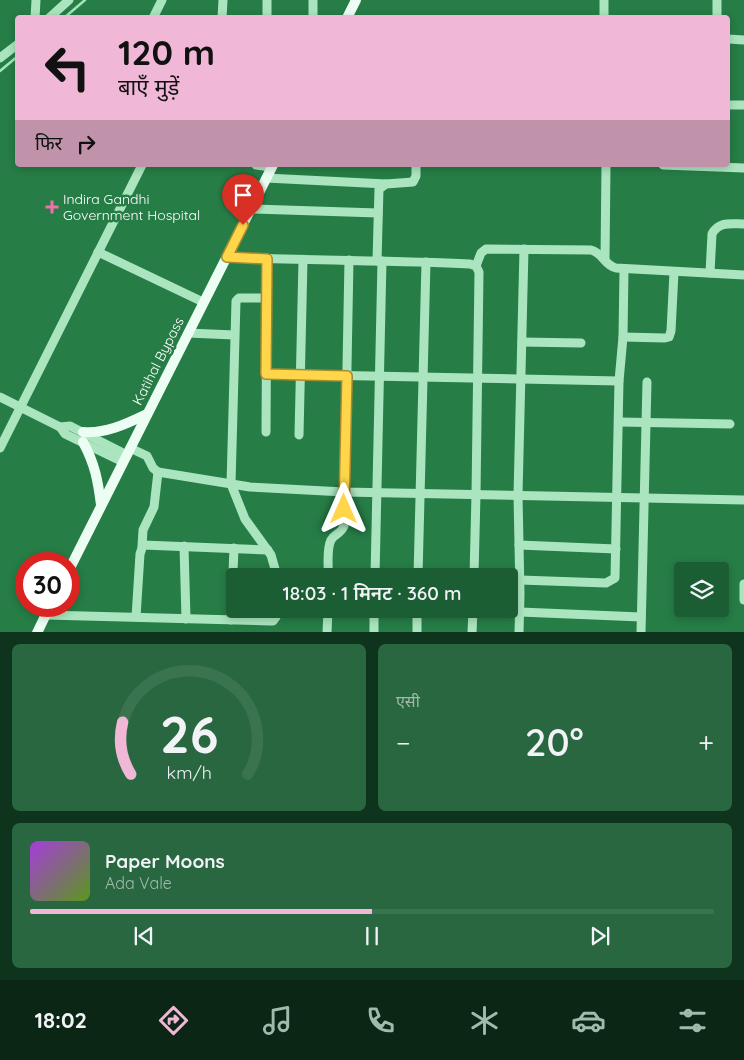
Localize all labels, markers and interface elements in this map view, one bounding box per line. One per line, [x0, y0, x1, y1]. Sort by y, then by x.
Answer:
text: 120 m [118, 30, 215, 74]
icon: left [35, 35, 100, 100]
text: बाएँ मुड़ें [118, 73, 179, 101]
icon: right [72, 130, 100, 158]
text: फिर [35, 131, 62, 155]
pin [222, 174, 264, 225]
icon: arrive [229, 181, 257, 209]
place label: Indira Gandhi Government Hospital [63, 190, 200, 224]
marker: Indira Gandhi Government Hospital [45, 200, 59, 214]
street label: Katihal Bypass [128, 314, 188, 408]
position arrow [317, 482, 369, 534]
speed limit sign: 30 [15, 552, 80, 617]
map controls [674, 562, 729, 617]
button: layers [674, 562, 729, 617]
text: 18:03 · 1 मिनट · 360 m [282, 581, 462, 605]
text: एसी [396, 691, 420, 711]
text: 26 [160, 701, 218, 766]
text: 20° [525, 718, 584, 766]
text: − [396, 725, 411, 760]
text: + [698, 725, 714, 760]
text: km/h [166, 761, 212, 783]
text: Paper Moons [105, 849, 225, 873]
text: Ada Vale [105, 873, 172, 893]
icon: previous [130, 922, 158, 950]
icon: pause [358, 922, 386, 950]
icon: next [586, 922, 614, 950]
icon: directions [156, 1003, 191, 1038]
icon: music [260, 1003, 295, 1038]
icon: phone [363, 1003, 398, 1038]
icon: climate [467, 1003, 502, 1038]
icon: car [571, 1003, 606, 1038]
icon: filters [675, 1003, 710, 1038]
text: 18:02 [34, 1006, 87, 1034]

